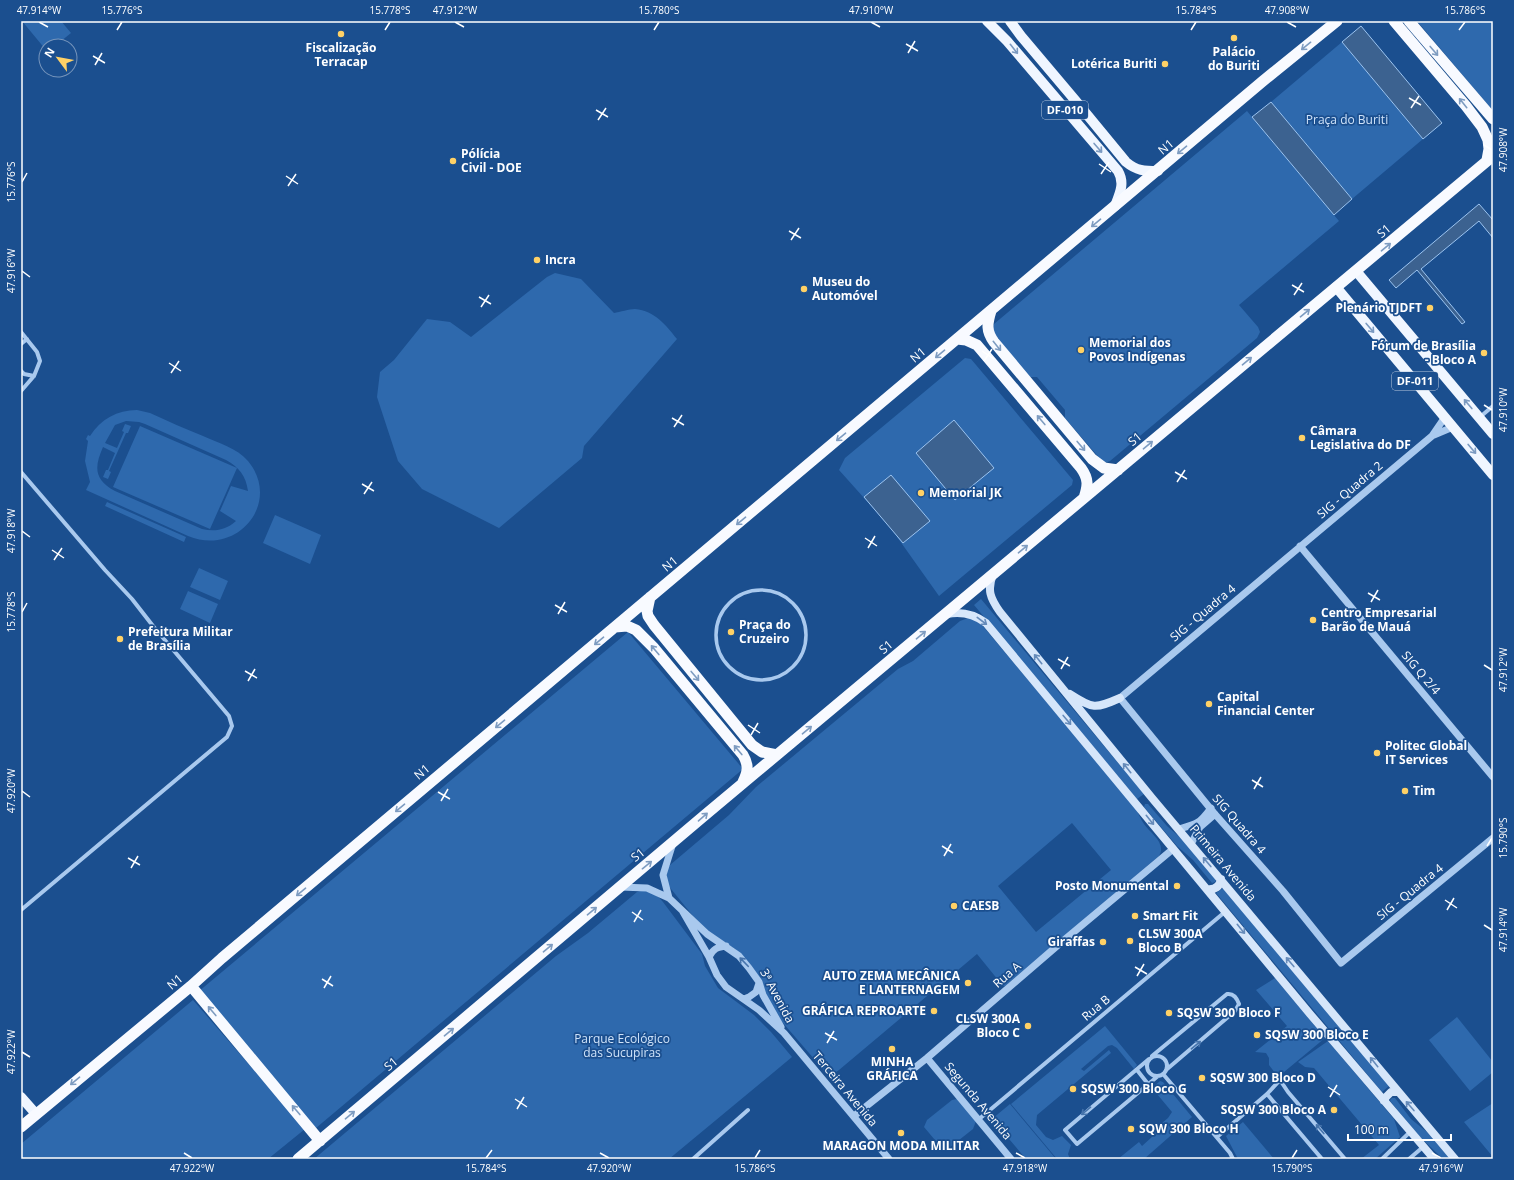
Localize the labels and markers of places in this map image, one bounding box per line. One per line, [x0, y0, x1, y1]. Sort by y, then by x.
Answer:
marker: Fiscalização Terracap [336, 29, 346, 39]
marker: Palácio do Buriti [1229, 33, 1239, 43]
place label: Fiscalização Terracap [306, 39, 376, 70]
place label: Palácio do Buriti [1208, 43, 1260, 74]
place label: Lotérica Buriti [1071, 55, 1157, 72]
marker: Lotérica Buriti [1160, 59, 1170, 69]
place label: Pólícia Civil - DOE [461, 145, 522, 176]
marker: Pólícia Civil - DOE [448, 156, 458, 166]
place label: Incra [545, 251, 576, 268]
marker: Incra [532, 255, 542, 265]
place label: Museu do Automóvel [812, 273, 878, 304]
marker: Museu do Automóvel [799, 284, 809, 294]
place label: Plenário TJDFT [1336, 299, 1422, 316]
marker: Plenário TJDFT [1425, 303, 1435, 313]
place label: Memorial dos Povos Indígenas [1089, 334, 1185, 365]
place label: Fórum de Brasília - Bloco A [1371, 337, 1477, 368]
marker: Memorial dos Povos Indígenas [1076, 345, 1086, 355]
marker: Fórum de Brasília - Bloco A [1479, 348, 1489, 358]
place label: Câmara Legislativa do DF [1310, 422, 1411, 453]
marker: Câmara Legislativa do DF [1297, 433, 1307, 443]
place label: Memorial JK [929, 484, 1002, 501]
marker: Memorial JK [916, 488, 926, 498]
place label: Centro Empresarial Barão de Mauá [1321, 604, 1437, 635]
marker: Centro Empresarial Barão de Mauá [1308, 615, 1318, 625]
place label: Praça do Cruzeiro [739, 616, 791, 647]
place label: Prefeitura Militar de Brasília [128, 623, 233, 654]
marker: Praça do Cruzeiro [726, 627, 736, 637]
marker: Prefeitura Militar de Brasília [115, 634, 125, 644]
place label: Capital Financial Center [1217, 688, 1315, 719]
marker: Capital Financial Center [1204, 699, 1214, 709]
place label: Politec Global IT Services [1385, 737, 1467, 768]
marker: Politec Global IT Services [1372, 748, 1382, 758]
place label: Tim [1413, 782, 1435, 799]
marker: Tim [1400, 786, 1410, 796]
place label: Posto Monumental [1055, 877, 1169, 894]
marker: Posto Monumental [1172, 881, 1182, 891]
place label: CAESB [962, 897, 999, 914]
marker: CAESB [949, 901, 959, 911]
place label: Smart Fit [1143, 907, 1198, 924]
marker: Smart Fit [1130, 911, 1140, 921]
place label: CLSW 300A Bloco B [1138, 925, 1203, 956]
place label: Giraffas [1047, 933, 1095, 950]
marker: CLSW 300A Bloco B [1125, 936, 1135, 946]
marker: Giraffas [1098, 937, 1108, 947]
place label: AUTO ZEMA MECÂNICA E LANTERNAGEM [823, 967, 961, 998]
marker: AUTO ZEMA MECÂNICA E LANTERNAGEM [963, 978, 973, 988]
place label: GRÁFICA REPROARTE [802, 1002, 926, 1019]
place label: SQSW 300 Bloco F [1177, 1004, 1281, 1021]
marker: GRÁFICA REPROARTE [929, 1006, 939, 1016]
marker: SQSW 300 Bloco F [1164, 1008, 1174, 1018]
place label: CLSW 300A Bloco C [955, 1010, 1021, 1041]
marker: CLSW 300A Bloco C [1023, 1021, 1033, 1031]
place label: SQSW 300 Bloco E [1265, 1026, 1369, 1043]
marker: SQSW 300 Bloco E [1252, 1030, 1262, 1040]
marker: MINHA GRÁFICA [887, 1044, 897, 1054]
place label: MINHA GRÁFICA [866, 1053, 918, 1084]
place label: SQSW 300 Bloco D [1210, 1069, 1316, 1086]
marker: SQSW 300 Bloco D [1197, 1073, 1207, 1083]
place label: SQSW 300 Bloco G [1081, 1080, 1187, 1097]
marker: SQSW 300 Bloco G [1068, 1084, 1078, 1094]
place label: SQSW 300 Bloco A [1221, 1101, 1327, 1118]
marker: SQSW 300 Bloco A [1329, 1105, 1339, 1115]
place label: SQW 300 Bloco H [1139, 1120, 1239, 1137]
marker: SQW 300 Bloco H [1126, 1124, 1136, 1134]
marker: MARAGON MODA MILITAR [896, 1128, 906, 1138]
place label: MARAGON MODA MILITAR [822, 1137, 980, 1154]

